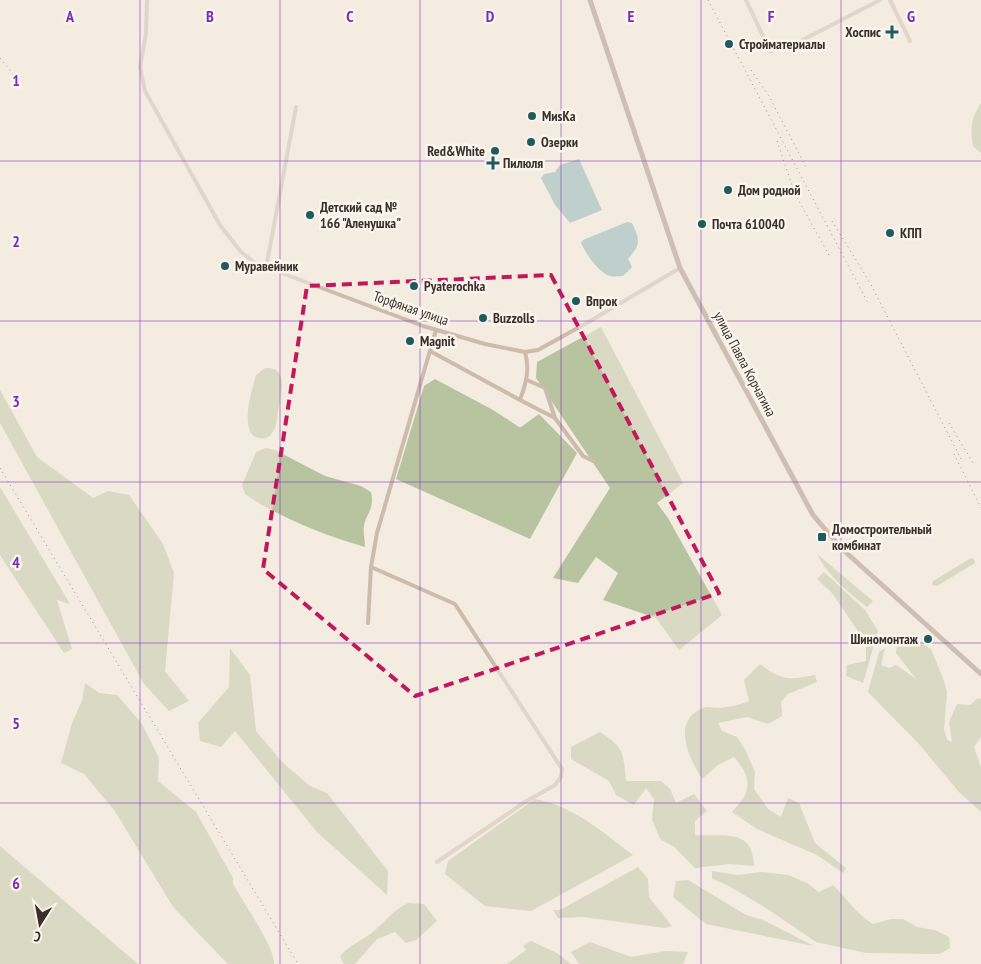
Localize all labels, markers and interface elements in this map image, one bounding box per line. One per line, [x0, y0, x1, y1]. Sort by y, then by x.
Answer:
text: A [65, 6, 75, 26]
text: B [206, 6, 214, 26]
text: C [346, 6, 354, 26]
text: D [486, 6, 495, 26]
text: E [628, 6, 635, 26]
text: F [768, 6, 775, 26]
text: G [907, 6, 915, 26]
place label: Хоспис [845, 23, 881, 41]
marker: Хоспис [885, 25, 899, 39]
place label: Стройматериалы [739, 35, 825, 53]
marker: Стройматериалы [723, 38, 735, 50]
text: 1 [12, 70, 20, 90]
place label: МиsКа [542, 107, 576, 125]
marker: МиsКа [526, 110, 538, 122]
place label: Озерки [541, 133, 578, 151]
marker: Озерки [525, 136, 537, 148]
place label: Red&White [427, 142, 485, 160]
marker: Red&White [489, 145, 501, 157]
place label: Пилюля [503, 154, 543, 172]
marker: Пилюля [487, 157, 499, 169]
place label: Дом родной [738, 181, 801, 199]
marker: Дом родной [722, 184, 734, 196]
place label: Детский сад № 166 "Аленушка" [320, 198, 401, 232]
marker: Детский сад № 166 "Аленушка" [304, 209, 316, 221]
place label: Почта 610040 [712, 215, 785, 233]
marker: Почта 610040 [696, 218, 708, 230]
place label: КПП [900, 224, 922, 242]
marker: КПП [884, 227, 896, 239]
text: 2 [12, 231, 20, 251]
place label: Муравейник [235, 257, 299, 275]
marker: Муравейник [219, 260, 231, 272]
place label: Pyaterochka [424, 277, 485, 295]
marker: Pyaterochka [408, 280, 420, 292]
street label: Торфяная улица [371, 287, 451, 329]
place label: Впрок [586, 292, 618, 310]
marker: Впрок [570, 295, 582, 307]
place label: Buzzolls [493, 309, 535, 327]
street label: улица Павла Корчагина [710, 309, 780, 419]
marker: Buzzolls [477, 312, 489, 324]
place label: Magnit [420, 332, 455, 350]
marker: Magnit [404, 335, 416, 347]
text: 3 [12, 391, 20, 411]
place label: Домостроительный комбинат [832, 520, 932, 554]
marker: Домостроительный комбинат [816, 531, 828, 543]
text: 4 [12, 552, 20, 572]
place label: Шиномонтаж [850, 630, 919, 648]
marker: Шиномонтаж [922, 633, 934, 645]
text: 5 [12, 713, 20, 733]
text: 6 [12, 873, 20, 893]
north arrow [15, 899, 65, 949]
text: С [32, 927, 42, 946]

